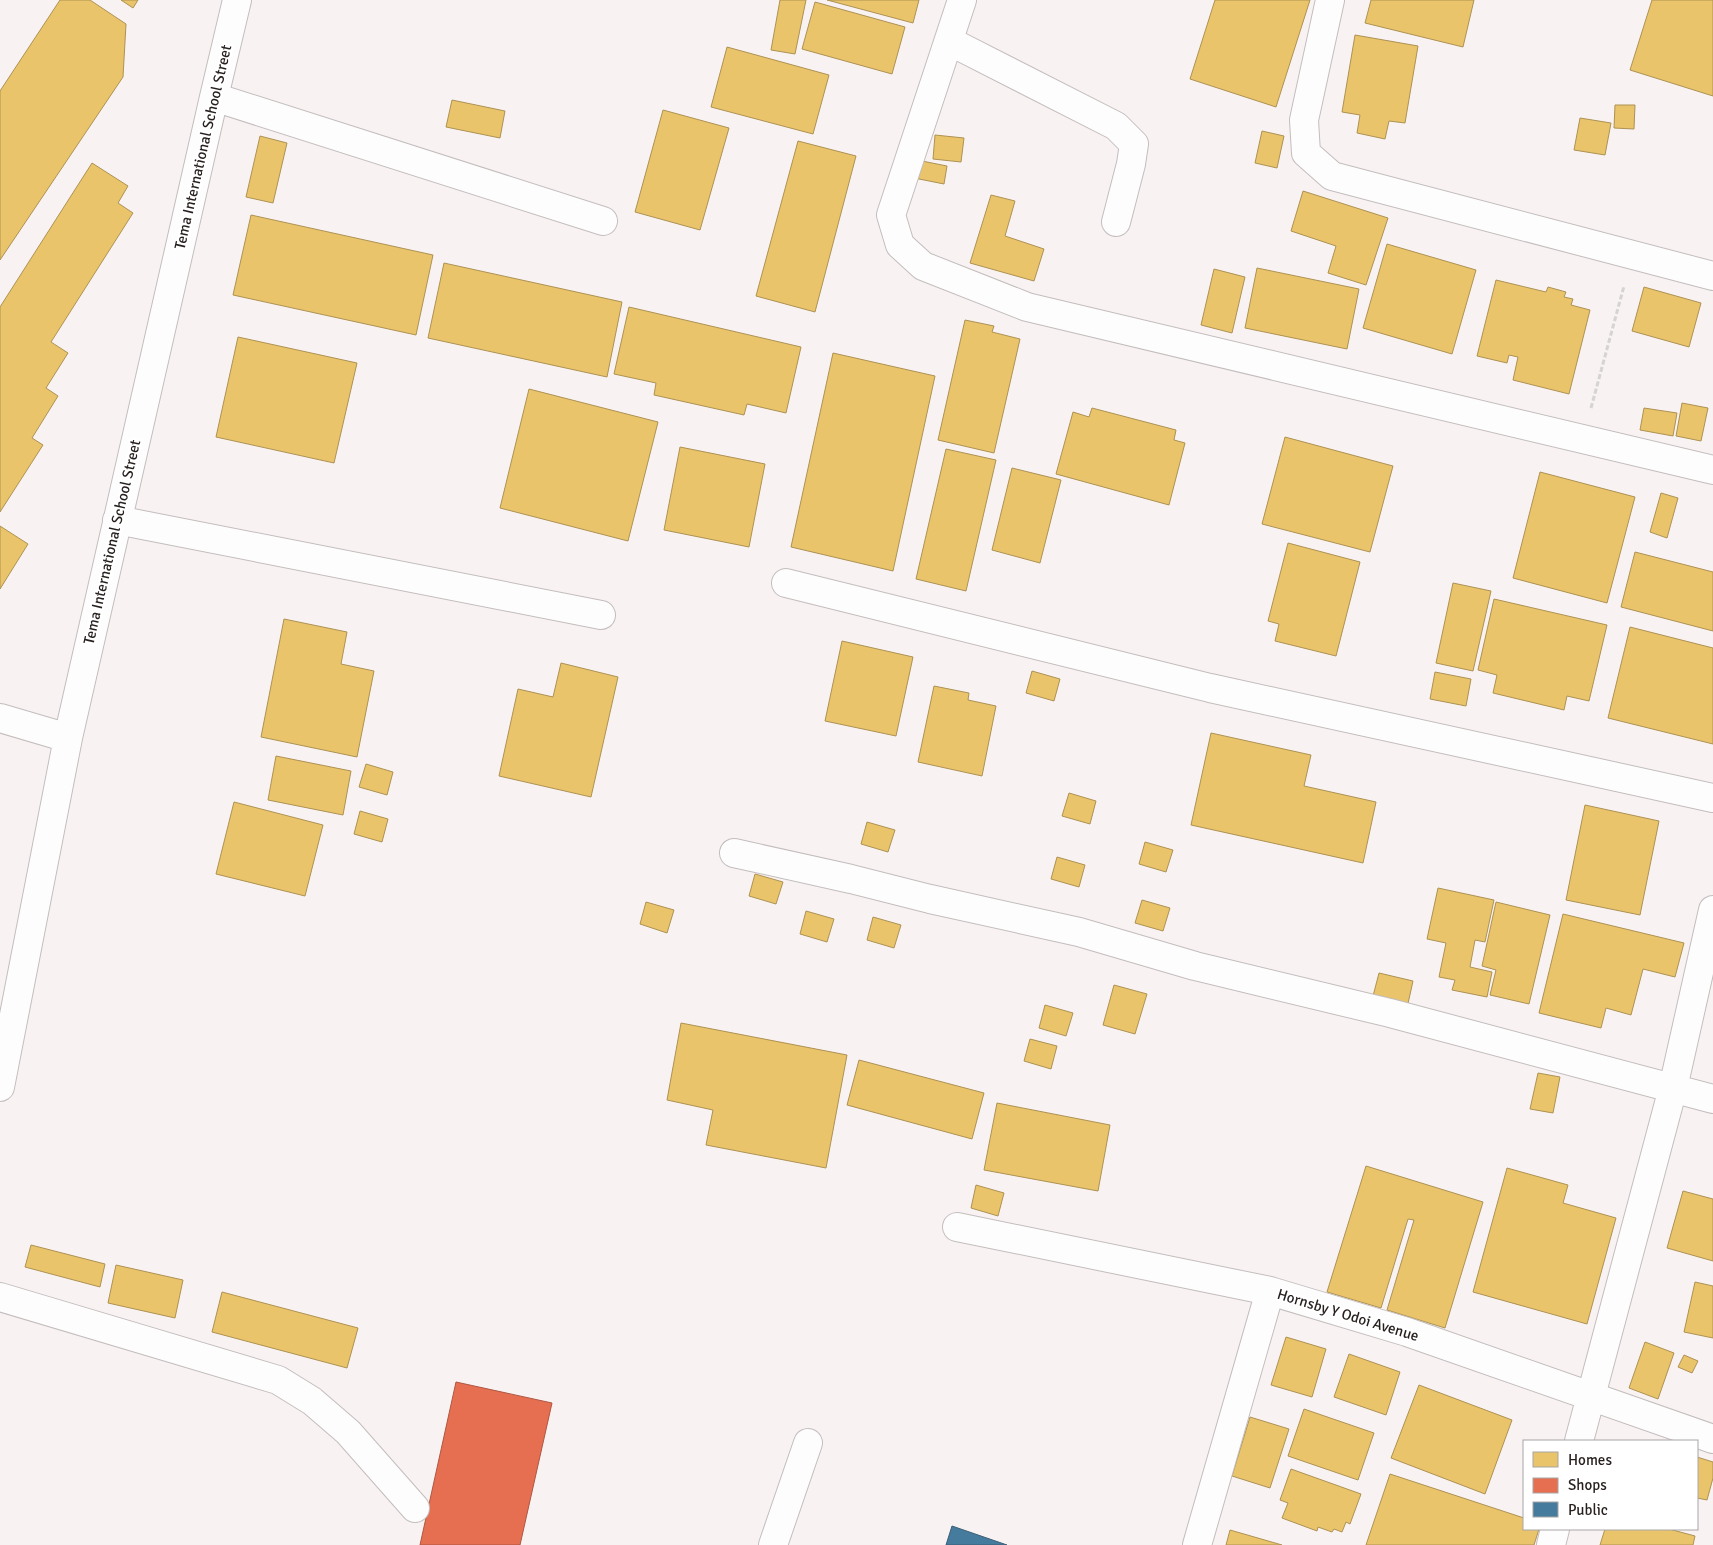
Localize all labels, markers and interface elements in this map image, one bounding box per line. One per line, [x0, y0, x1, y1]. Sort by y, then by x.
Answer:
street label: Tema International School Street [171, 43, 235, 251]
street label: Tema International School Street [80, 438, 144, 646]
street label: Hornsby Y Odoi Avenue [1275, 1285, 1421, 1345]
legend [1523, 1440, 1698, 1530]
text: Homes [1568, 1451, 1612, 1469]
text: Shops [1568, 1476, 1607, 1494]
text: Public [1568, 1501, 1608, 1519]

